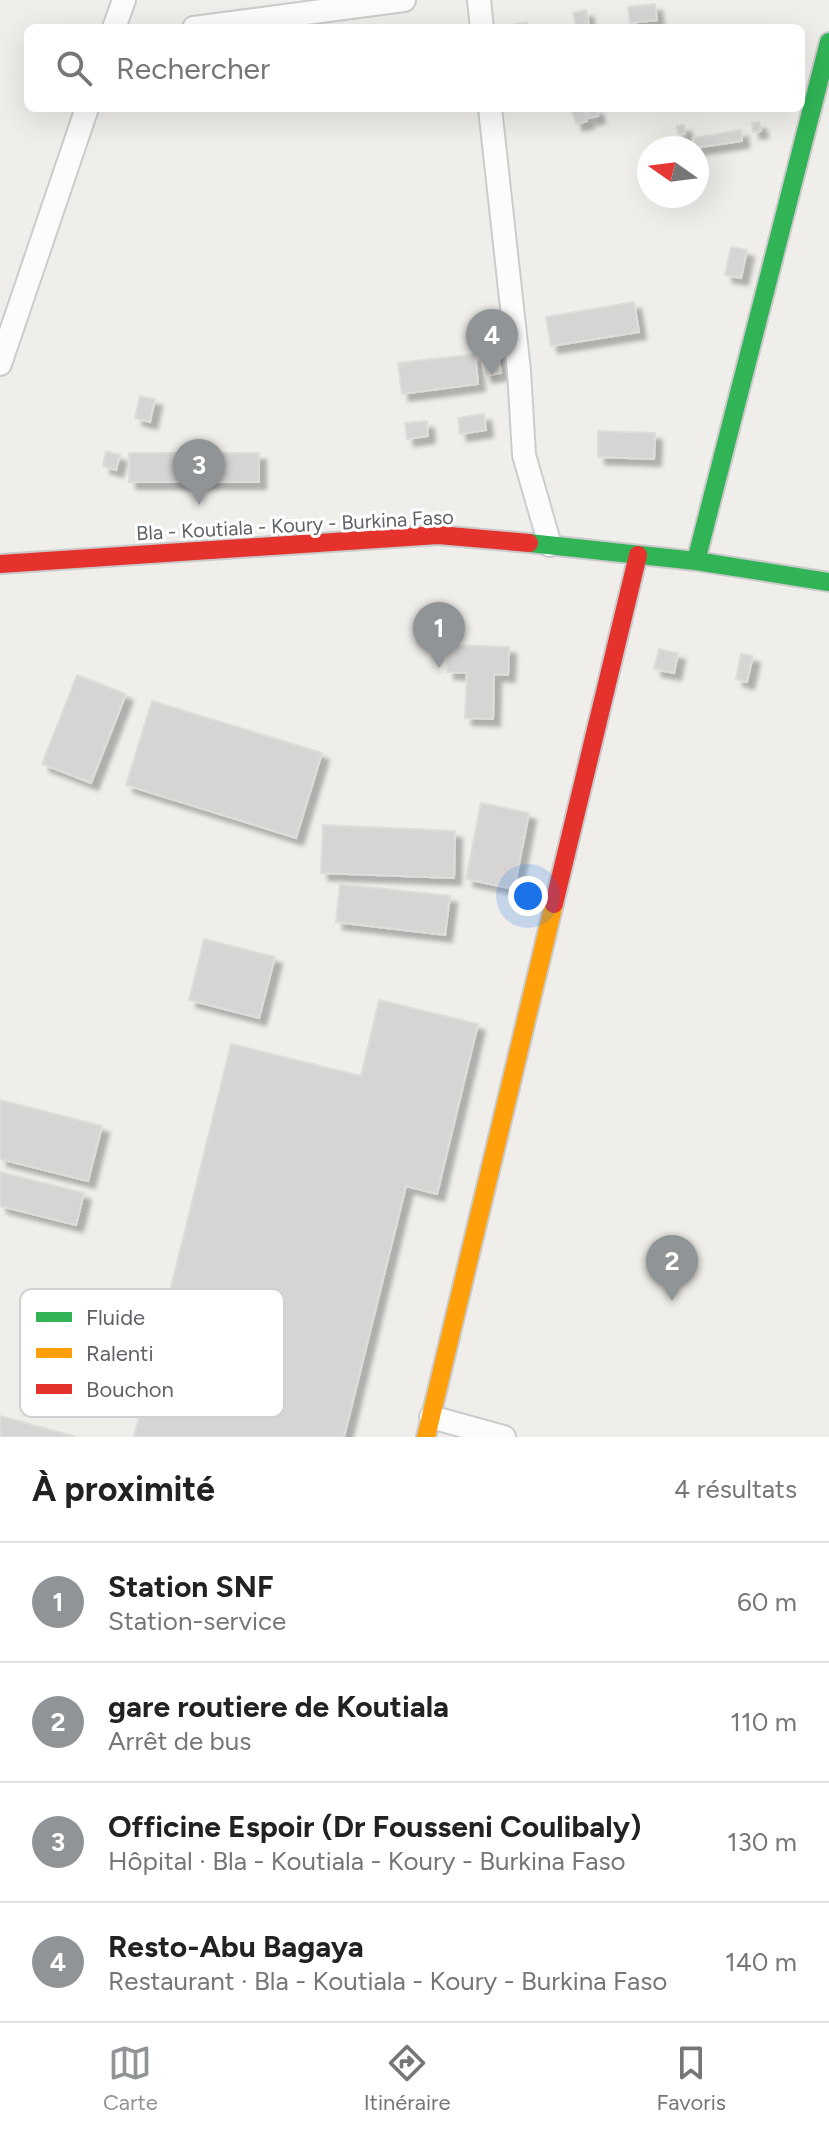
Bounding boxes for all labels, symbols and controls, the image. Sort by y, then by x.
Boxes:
search box [24,24,805,112]
icon: search [52,46,96,90]
text: Rechercher [116,50,270,87]
north arrow [637,136,709,208]
pin: 4 [466,309,518,375]
pin: 3 [173,439,225,505]
street label: Bla - Koutiala - Koury - Burkina Faso [136,505,454,545]
pin: 1 [413,602,465,668]
your location [508,876,548,916]
pin: 2 [646,1235,698,1301]
legend [20,1289,284,1417]
text: Fluide [86,1304,145,1331]
text: Ralenti [86,1340,154,1367]
text: Bouchon [86,1376,174,1403]
text: À proximité [32,1469,215,1510]
text: 4 résultats [674,1473,797,1505]
text: Station SNF [108,1568,274,1605]
text: 1 [53,1586,63,1618]
text: 60 m [737,1586,797,1618]
text: Station-service [108,1605,286,1637]
text: gare routiere de Koutiala [108,1688,449,1725]
text: 2 [50,1706,66,1738]
text: 110 m [730,1706,797,1738]
text: Arrêt de bus [108,1725,251,1757]
text: Officine Espoir (Dr Fousseni Coulibaly) [108,1808,641,1845]
text: 3 [51,1826,65,1858]
text: 130 m [727,1826,797,1858]
text: Hôpital · Bla - Koutiala - Koury - Burkina Faso [108,1845,626,1877]
text: Resto-Abu Bagaya [108,1928,364,1965]
text: 4 [50,1946,66,1978]
text: 140 m [725,1946,797,1978]
text: Restaurant · Bla - Koutiala - Koury - Burkina Faso [108,1965,667,1997]
tab: Carte [103,2041,158,2116]
tab: Itinéraire [364,2041,451,2116]
tab: Favoris [656,2041,726,2116]

